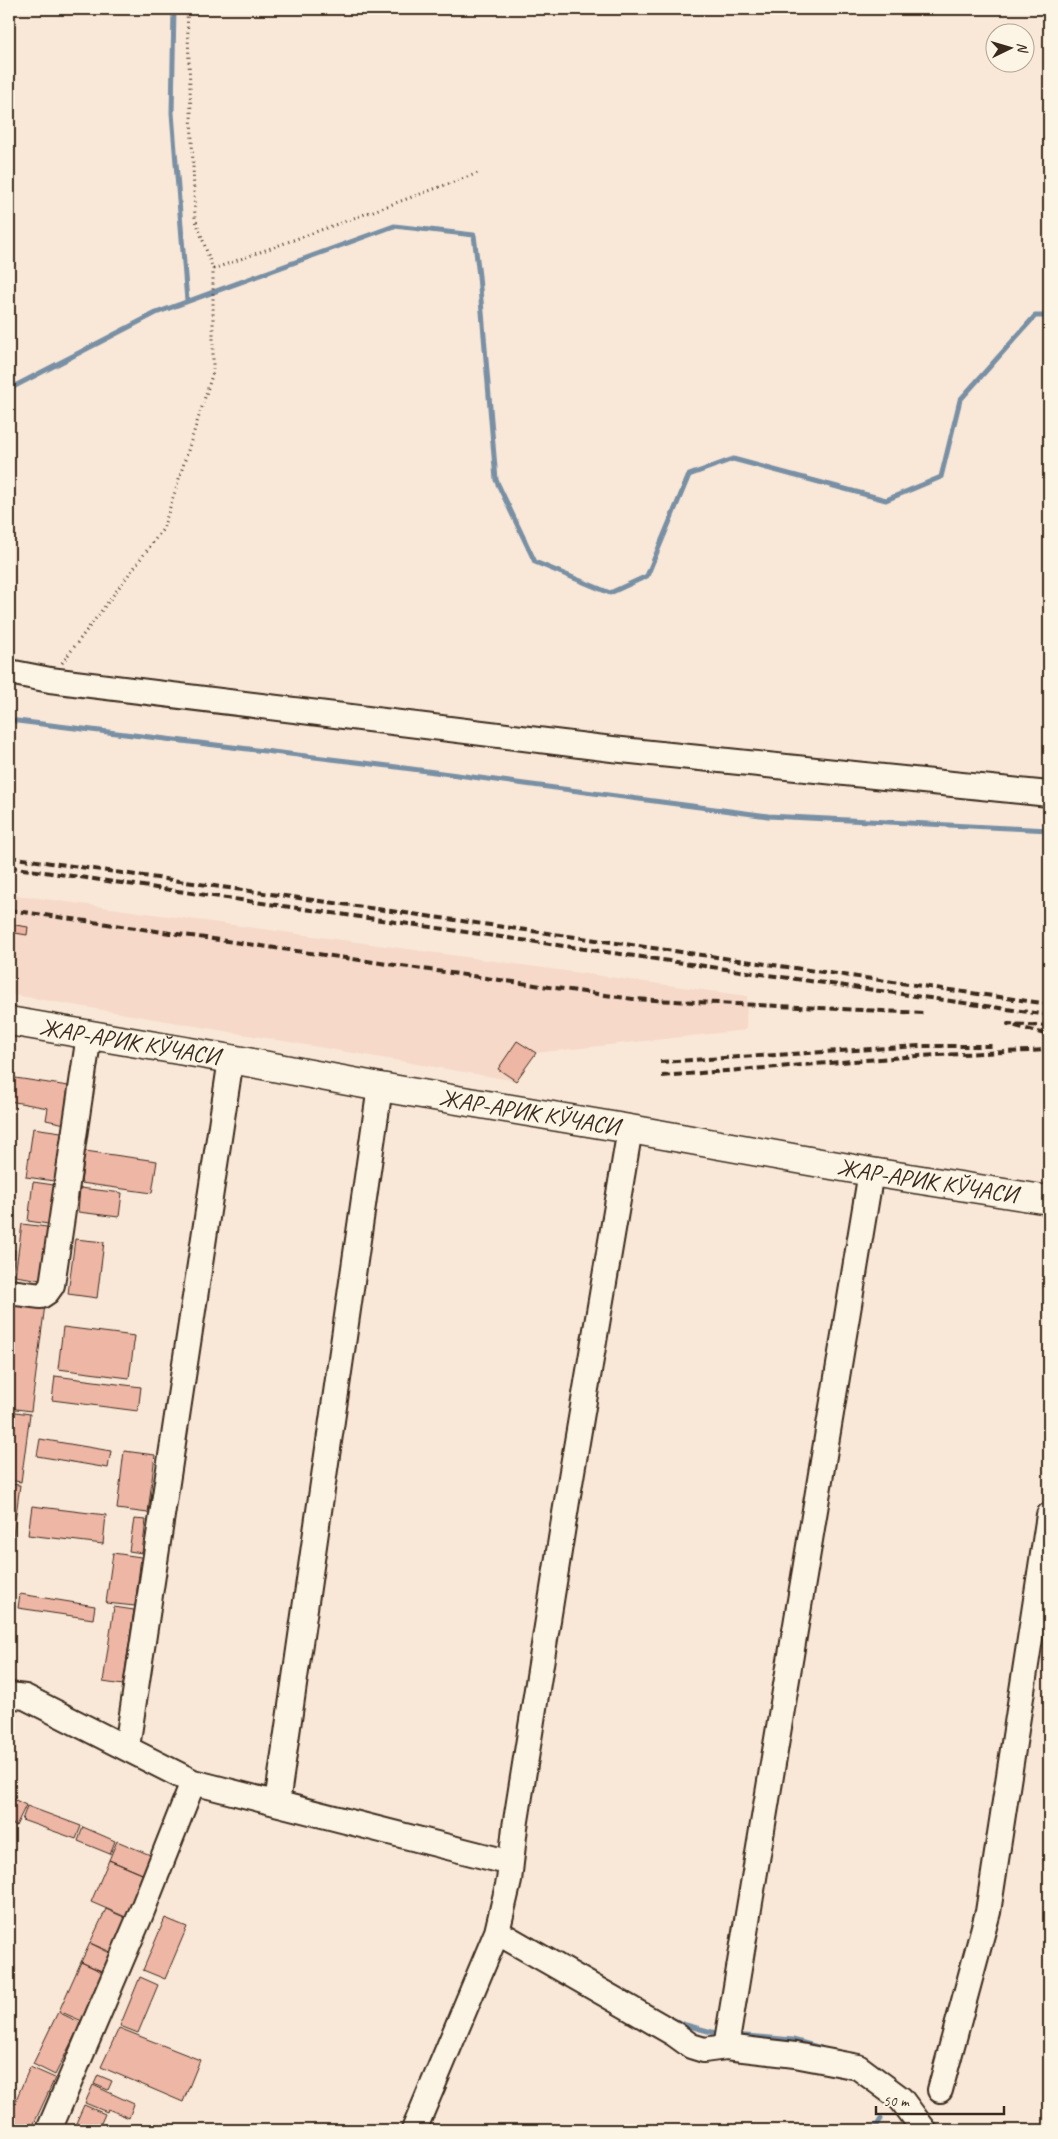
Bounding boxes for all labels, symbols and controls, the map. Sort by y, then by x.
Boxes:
north arrow [986,22,1036,72]
text: N [1014,42,1032,54]
street label: ЖАР-АРИК КЎЧАСИ [37,1011,226,1072]
street label: ЖАР-АРИК КЎЧАСИ [437,1082,625,1143]
street label: ЖАР-АРИК КЎЧАСИ [835,1151,1023,1210]
scale bar [876,2084,1003,2116]
text: 50 m [883,2092,910,2111]

